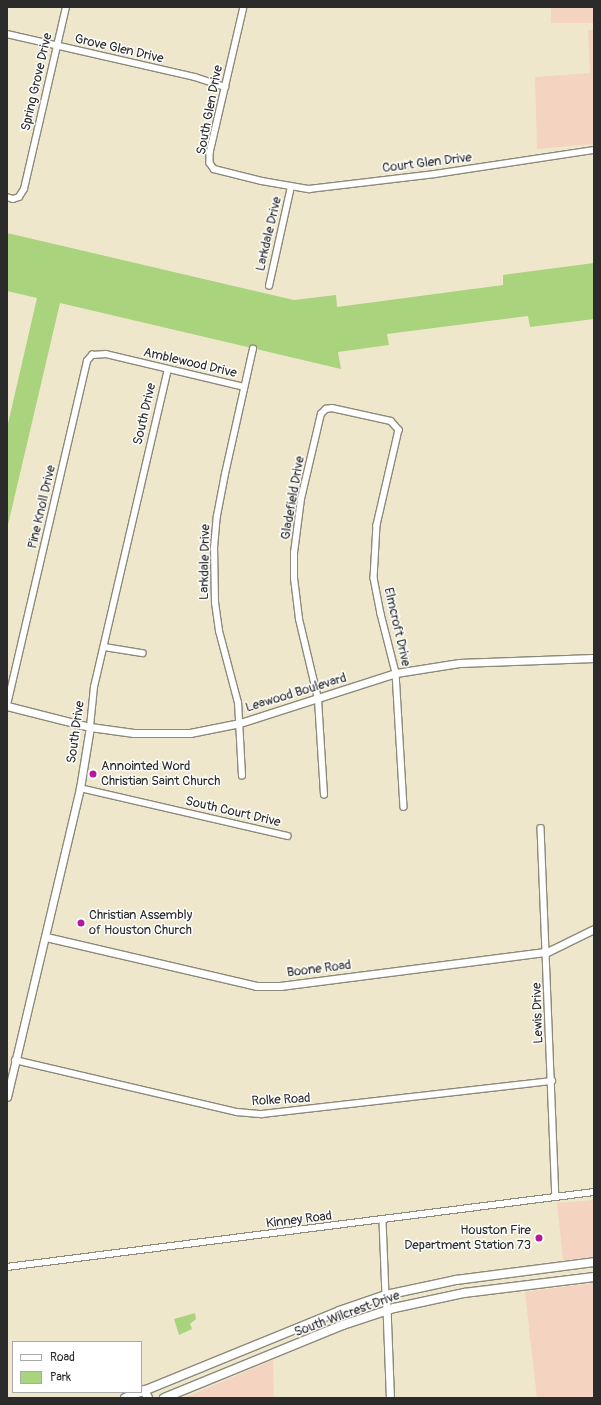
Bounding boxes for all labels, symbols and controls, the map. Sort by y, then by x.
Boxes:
street label: Spring Grove Drive [18,31,56,133]
street label: Grove Glen Drive [73,31,165,67]
street label: South Glen Drive [194,64,226,156]
street label: Court Glen Drive [381,150,473,176]
street label: Larkdale Drive [253,195,285,273]
street label: Amblewood Drive [142,345,238,381]
street label: South Drive [130,382,160,446]
street label: Gladefield Drive [278,455,308,541]
street label: Pine Knoll Drive [25,464,59,550]
street label: Larkdale Drive [197,524,213,600]
street label: Elmcroft Drive [380,586,414,668]
street label: Leawood Boulevard [244,670,348,716]
street label: South Drive [64,700,88,764]
place label: Annointed Word Christian Saint Church [101,759,220,790]
marker: Annointed Word Christian Saint Church [88,769,98,779]
street label: South Court Drive [184,793,282,831]
place label: Christian Assembly of Houston Church [89,908,192,939]
marker: Christian Assembly of Houston Church [76,918,86,928]
street label: Boone Road [286,957,352,981]
street label: Lewis Drive [529,982,547,1044]
street label: Rolke Road [251,1091,311,1109]
street label: Kinney Road [265,1208,333,1232]
place label: Houston Fire Department Station 73 [404,1223,531,1254]
marker: Houston Fire Department Station 73 [534,1233,544,1243]
street label: South Wilcrest Drive [292,1288,402,1340]
legend [12,1341,142,1393]
text: Road [50,1350,75,1365]
text: Park [50,1370,71,1385]

